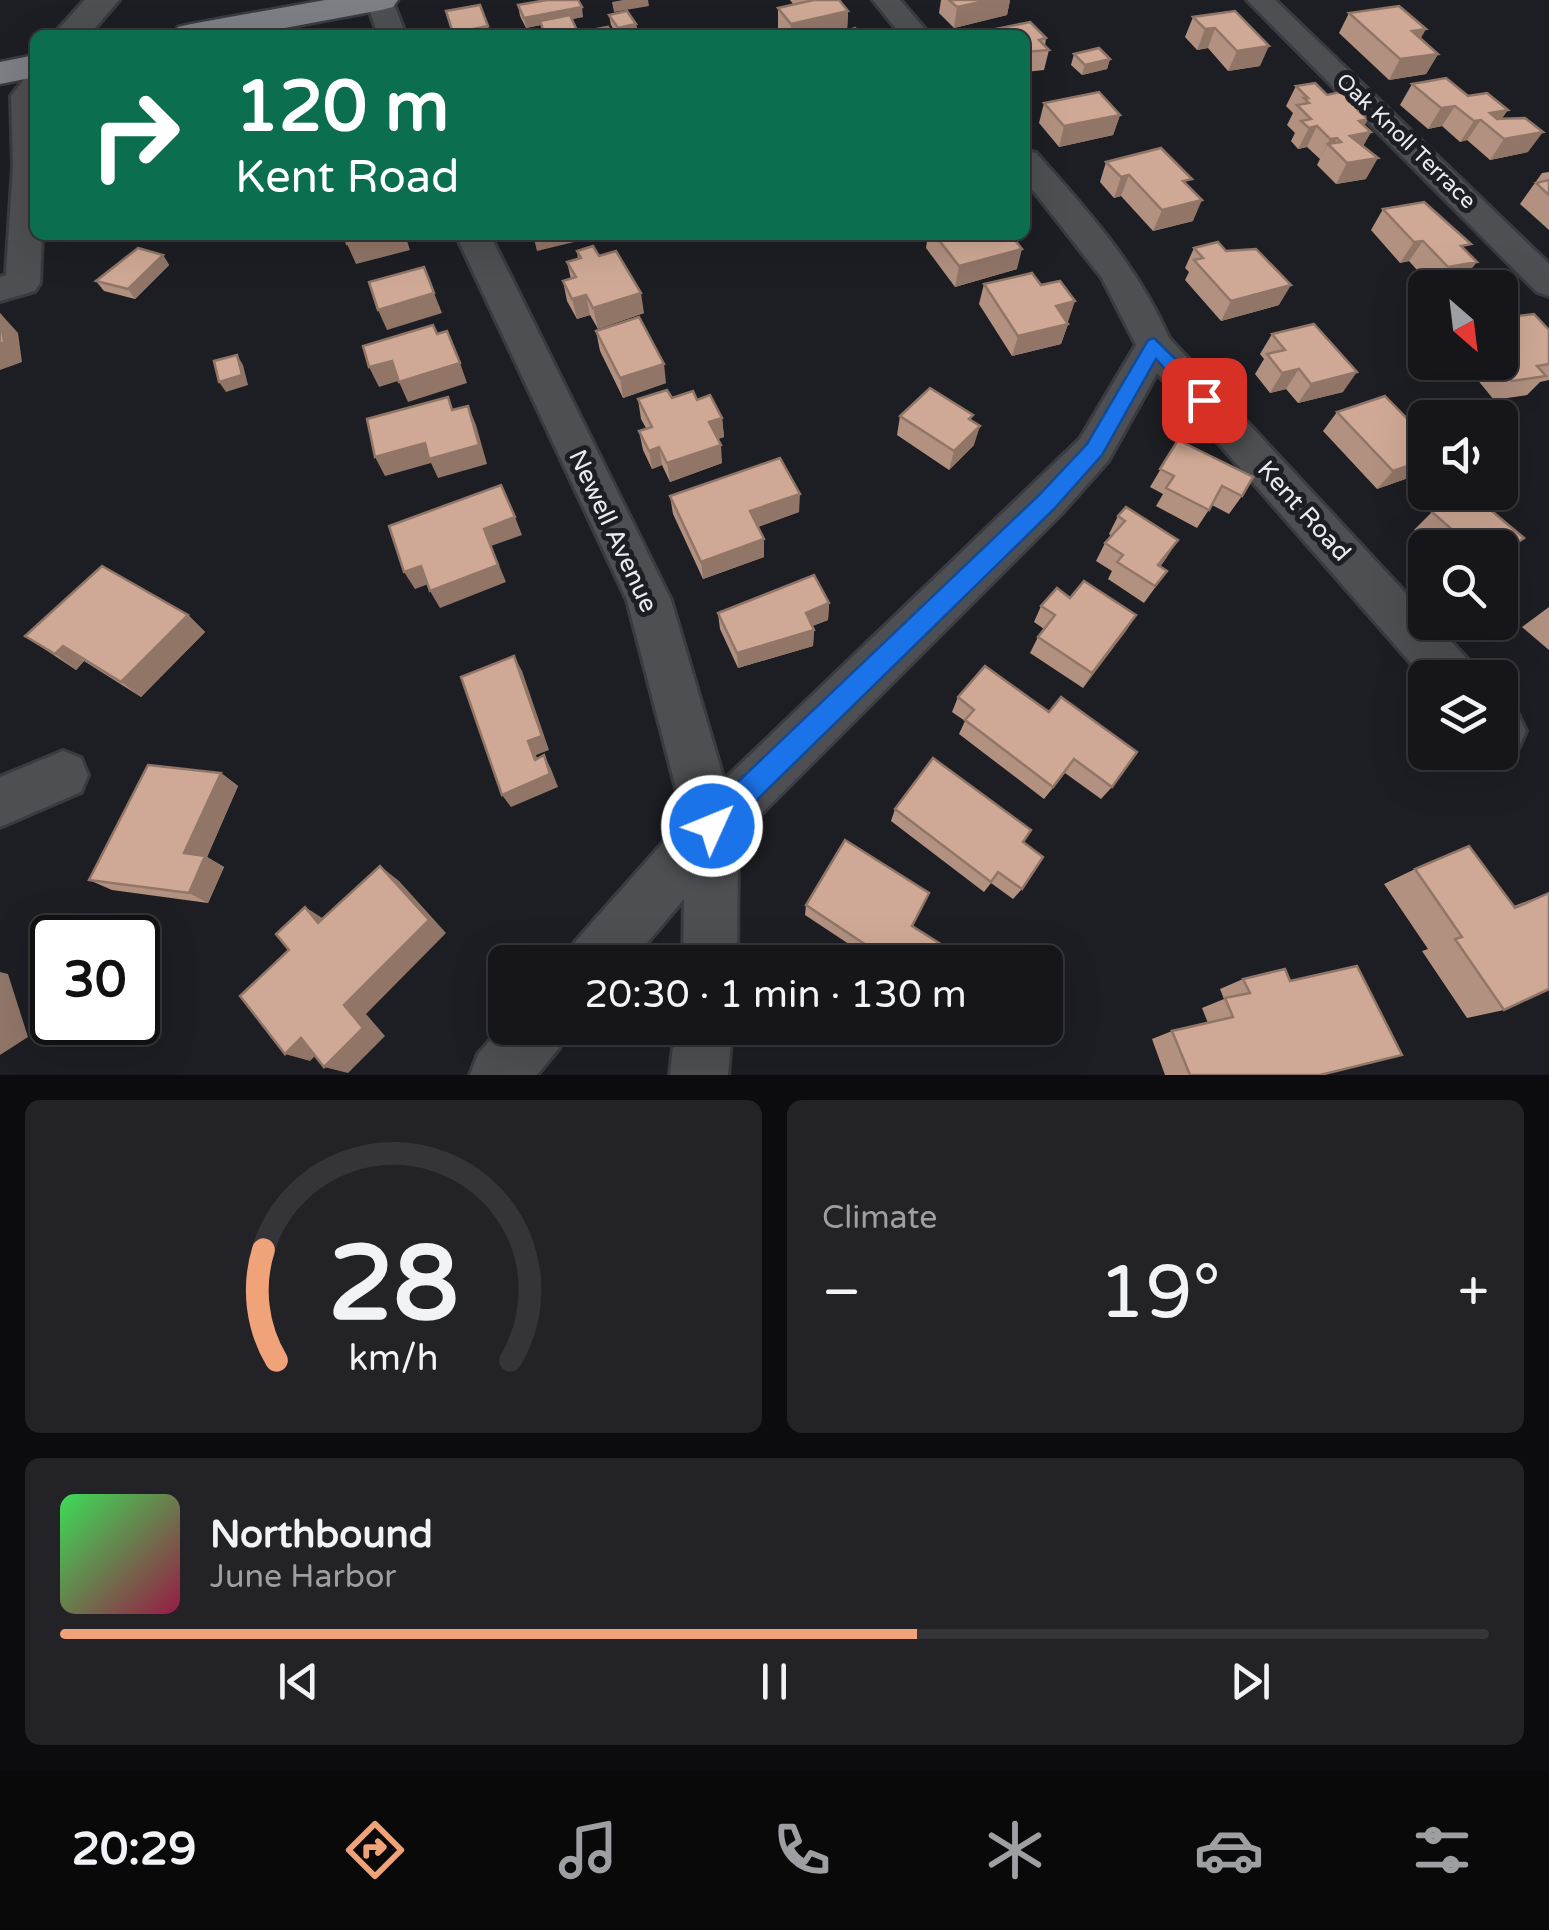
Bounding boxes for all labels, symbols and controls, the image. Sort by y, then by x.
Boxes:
text: 120 m [235,66,449,150]
street label: Oak Knoll Terrace [1331,68,1481,214]
icon: right [70,70,200,200]
text: Kent Road [235,151,459,205]
north arrow [1408,270,1518,380]
map controls [1408,270,1518,770]
pin [1162,358,1247,443]
icon: arrive [1177,373,1232,428]
button: sound [1408,400,1518,510]
street label: Newell Avenue [562,445,664,617]
street label: Kent Road [1251,455,1357,567]
button: search [1408,530,1518,640]
button: layers [1408,660,1518,770]
position arrow [660,774,764,878]
speed limit sign: 30 [30,915,160,1045]
text: 20:30 · 1 min · 130 m [584,972,967,1018]
text: Climate [822,1199,937,1237]
text: 28 [328,1223,459,1348]
text: 19° [1098,1248,1221,1338]
text: − [822,1260,861,1326]
text: + [1458,1260,1489,1326]
text: km/h [349,1337,438,1380]
text: Northbound [210,1512,433,1558]
text: June Harbor [210,1558,397,1596]
icon: previous [271,1654,326,1709]
icon: pause [747,1654,802,1709]
icon: next [1223,1654,1278,1709]
icon: directions [340,1815,410,1885]
icon: music [553,1815,623,1885]
icon: phone [767,1815,837,1885]
icon: climate [980,1815,1050,1885]
icon: car [1194,1815,1264,1885]
icon: filters [1407,1815,1477,1885]
text: 20:29 [72,1823,196,1877]

